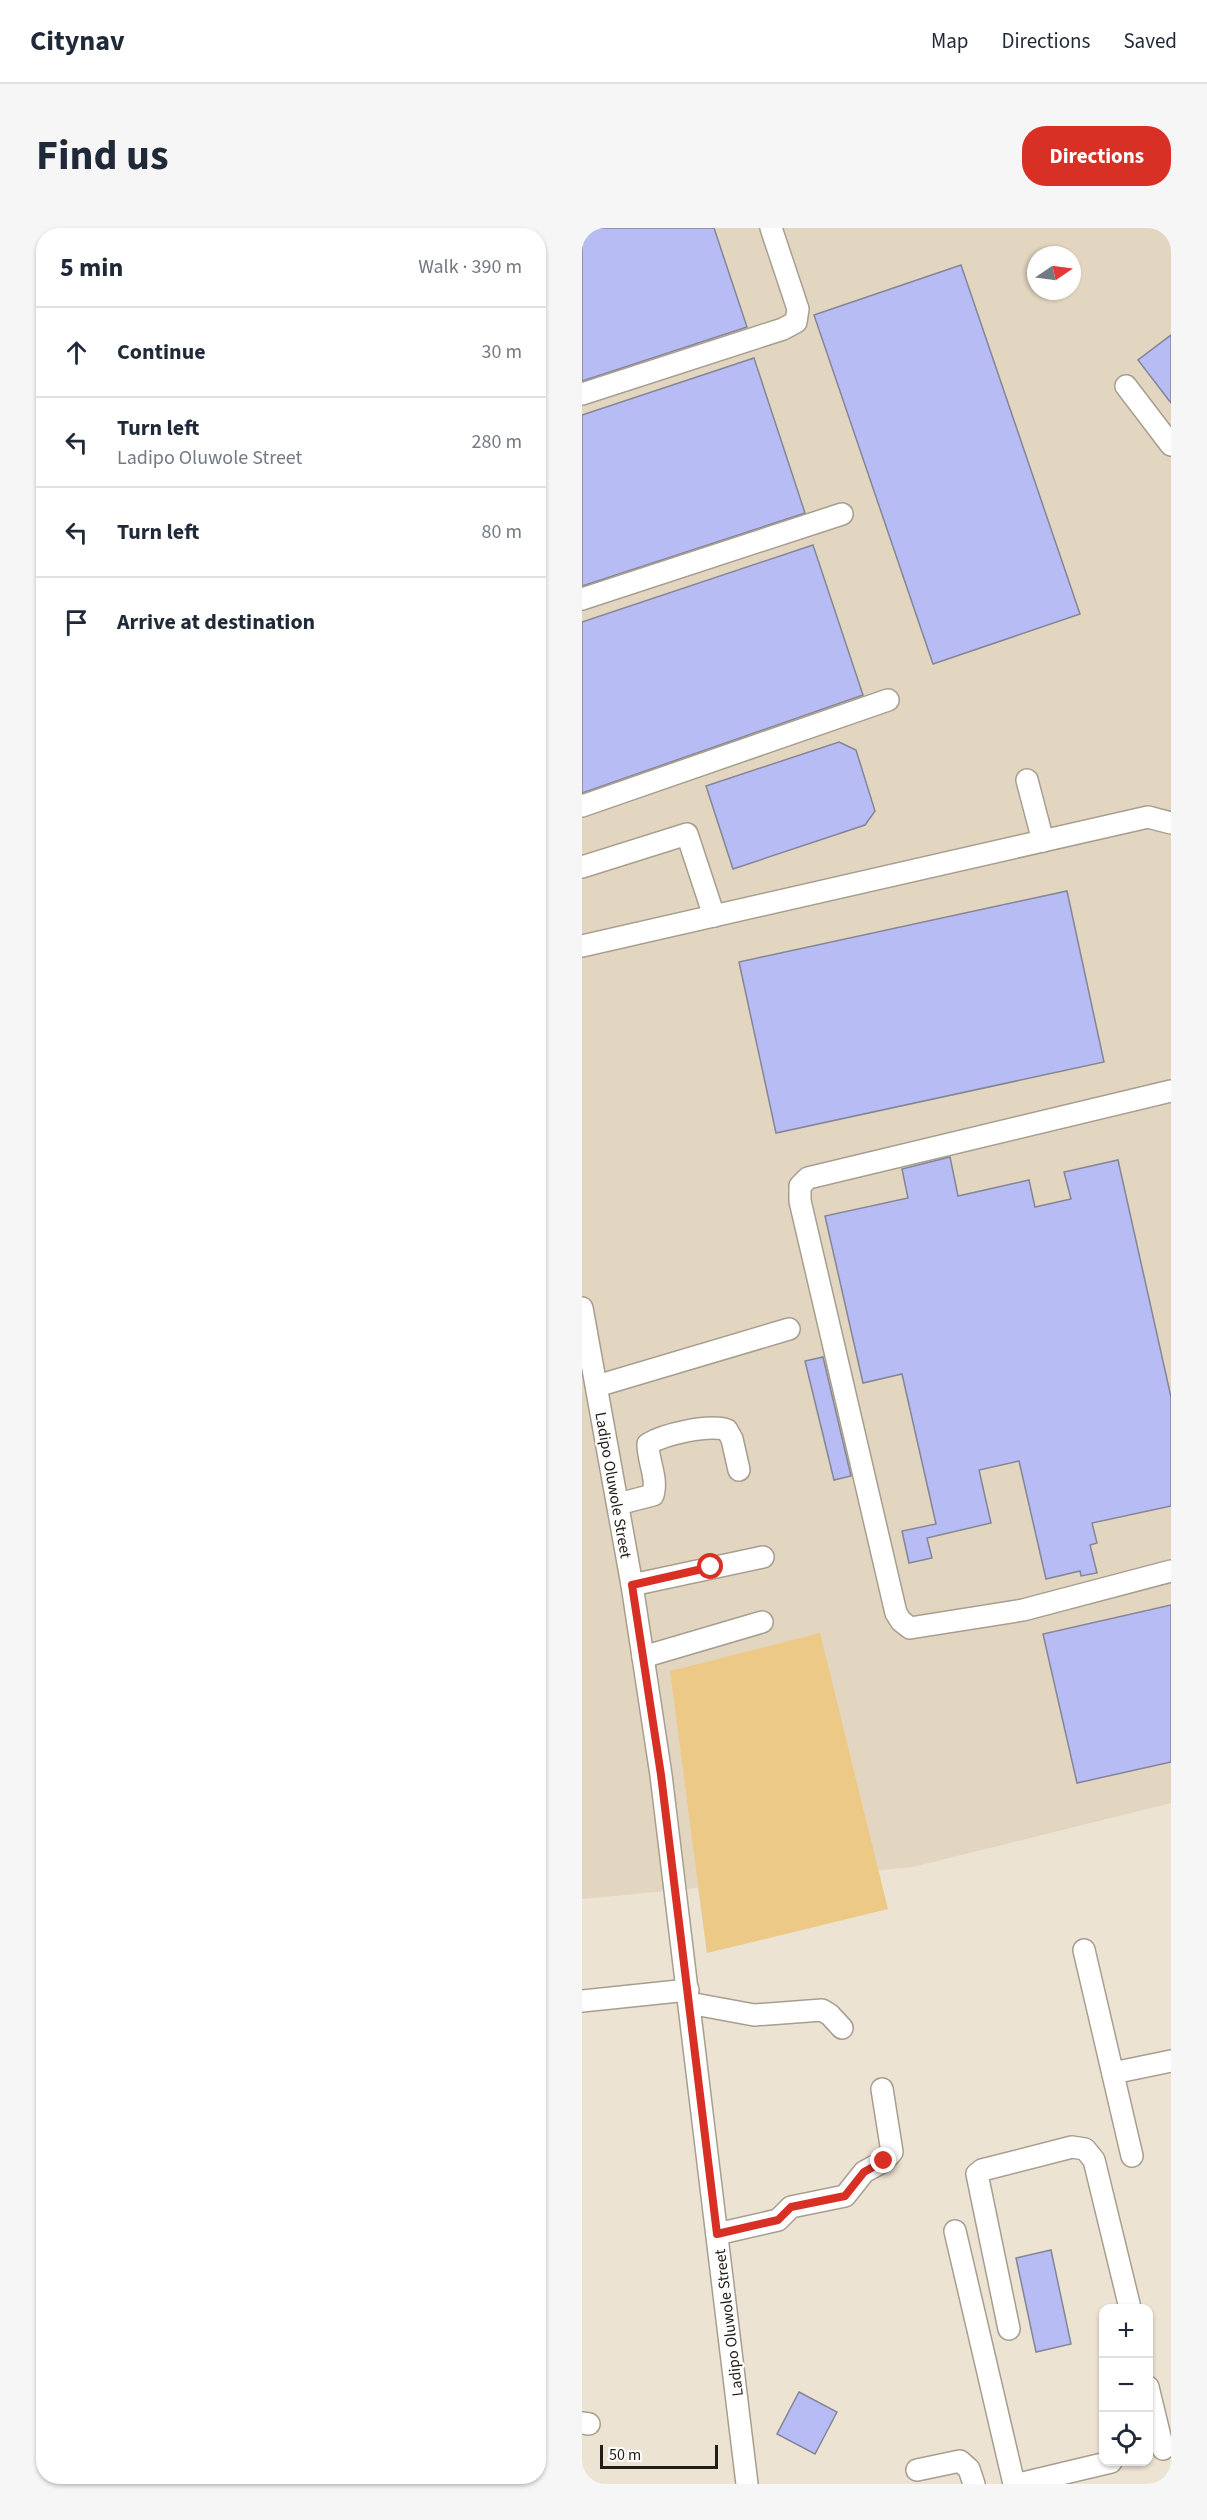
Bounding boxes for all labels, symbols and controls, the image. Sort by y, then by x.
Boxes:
text: Citynav [30,21,125,61]
text: Map [931,26,969,56]
text: Directions [1002,26,1090,56]
text: Saved [1123,26,1177,56]
text: Find us [36,126,169,186]
button: Directions [1022,126,1171,186]
north arrow [1027,246,1081,300]
text: 5 min [60,249,123,286]
text: Walk · 390 m [418,253,522,281]
icon: ahead [60,336,93,369]
text: Continue [117,336,206,368]
text: 30 m [482,338,522,366]
text: Turn left [117,412,199,444]
icon: left [60,426,93,459]
text: 280 m [472,428,522,456]
text: Ladipo Oluwole Street [117,444,302,472]
icon: left [60,516,93,549]
text: Turn left [117,516,199,548]
text: 80 m [482,518,522,546]
icon: arrive [60,606,93,639]
text: Arrive at destination [117,606,315,638]
street label: Ladipo Oluwole Street [589,1410,637,1561]
route start [697,1553,723,1579]
route end [870,2147,896,2173]
street label: Ladipo Oluwole Street [709,2247,749,2398]
map controls [1099,2304,1153,2466]
button: + [1099,2304,1153,2358]
button: − [1099,2358,1153,2412]
button: locate [1099,2412,1153,2466]
scale bar [600,2442,718,2470]
text: 50 m [609,2444,641,2466]

